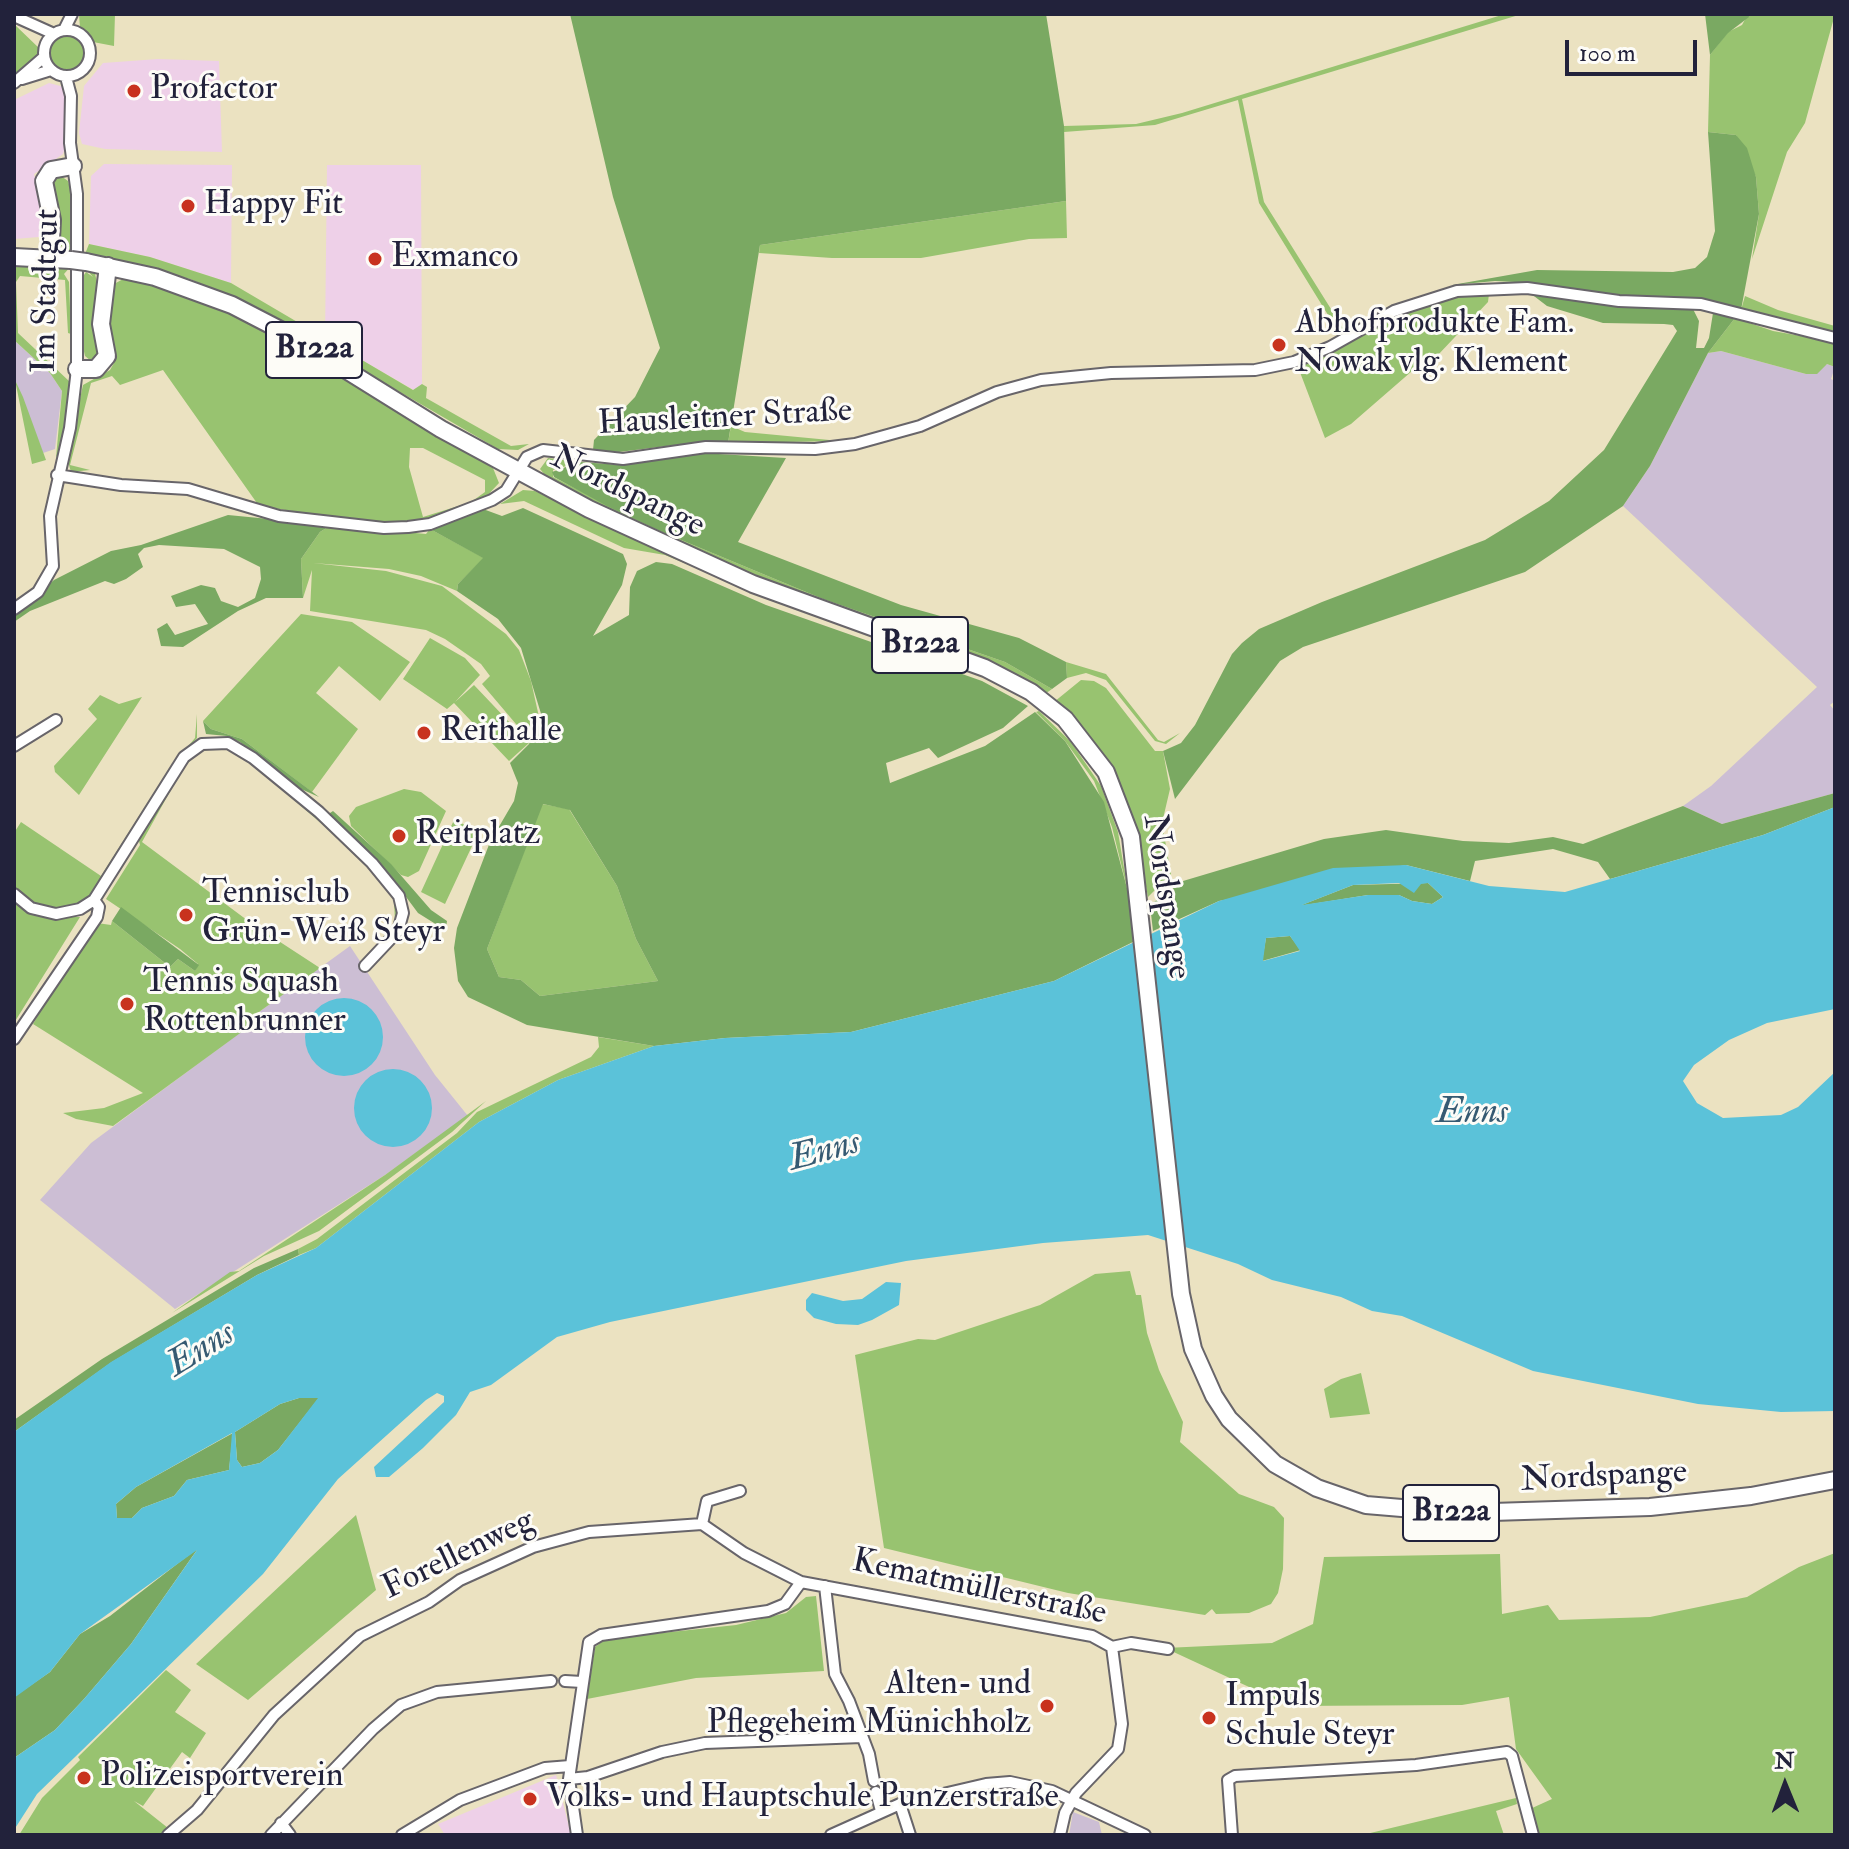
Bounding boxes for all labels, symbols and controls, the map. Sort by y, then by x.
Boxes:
scale bar [1569,24,1701,74]
text: 100 m [1579,38,1636,69]
place label: Profactor [150,71,277,111]
marker: Profactor [125,82,143,100]
place label: Happy Fit [204,186,343,226]
marker: Happy Fit [179,197,197,215]
street label: Im Stadtgut [26,208,70,374]
place label: Exmanco [391,239,518,279]
marker: Exmanco [366,250,384,268]
place label: Abhofprodukte Fam. Nowak vlg. Klement [1295,305,1574,384]
road number: B122a [266,322,362,378]
marker: Abhofprodukte Fam. Nowak vlg. Klement [1270,336,1288,354]
street label: Hausleitner Straße [597,392,853,446]
street label: Nordspange [543,438,711,548]
road number: B122a [872,617,968,673]
place label: Reithalle [440,713,561,753]
marker: Reithalle [415,724,433,742]
street label: Nordspange [1132,812,1198,982]
place label: Reitplatz [415,816,540,856]
marker: Reitplatz [390,827,408,845]
place label: Tennisclub Grün-Weiß Steyr [202,875,445,954]
marker: Tennisclub Grün-Weiß Steyr [177,906,195,924]
place label: Tennis Squash Rottenbrunner [143,964,346,1044]
marker: Tennis Squash Rottenbrunner [118,995,136,1013]
water label: Enns [1436,1092,1508,1136]
water label: Enns [785,1123,865,1183]
water label: Enns [160,1314,244,1388]
street label: Nordspange [1520,1453,1688,1503]
road number: B122a [1403,1485,1499,1541]
street label: Forellenweg [376,1502,542,1610]
street label: Kematmüllerstraße [848,1542,1110,1636]
place label: Alten- und Pflegeheim Münichholz [707,1666,1031,1746]
place label: Impuls Schule Steyr [1225,1678,1395,1758]
marker: Alten- und Pflegeheim Münichholz [1038,1697,1056,1715]
marker: Impuls Schule Steyr [1200,1709,1218,1727]
north arrow [1745,1745,1825,1825]
text: N [1774,1747,1795,1775]
place label: Polizeisportverein [100,1758,343,1798]
marker: Polizeisportverein [75,1769,93,1787]
place label: Volks- und Hauptschule Punzerstraße [546,1779,1059,1819]
marker: Volks- und Hauptschule Punzerstraße [521,1790,539,1808]

